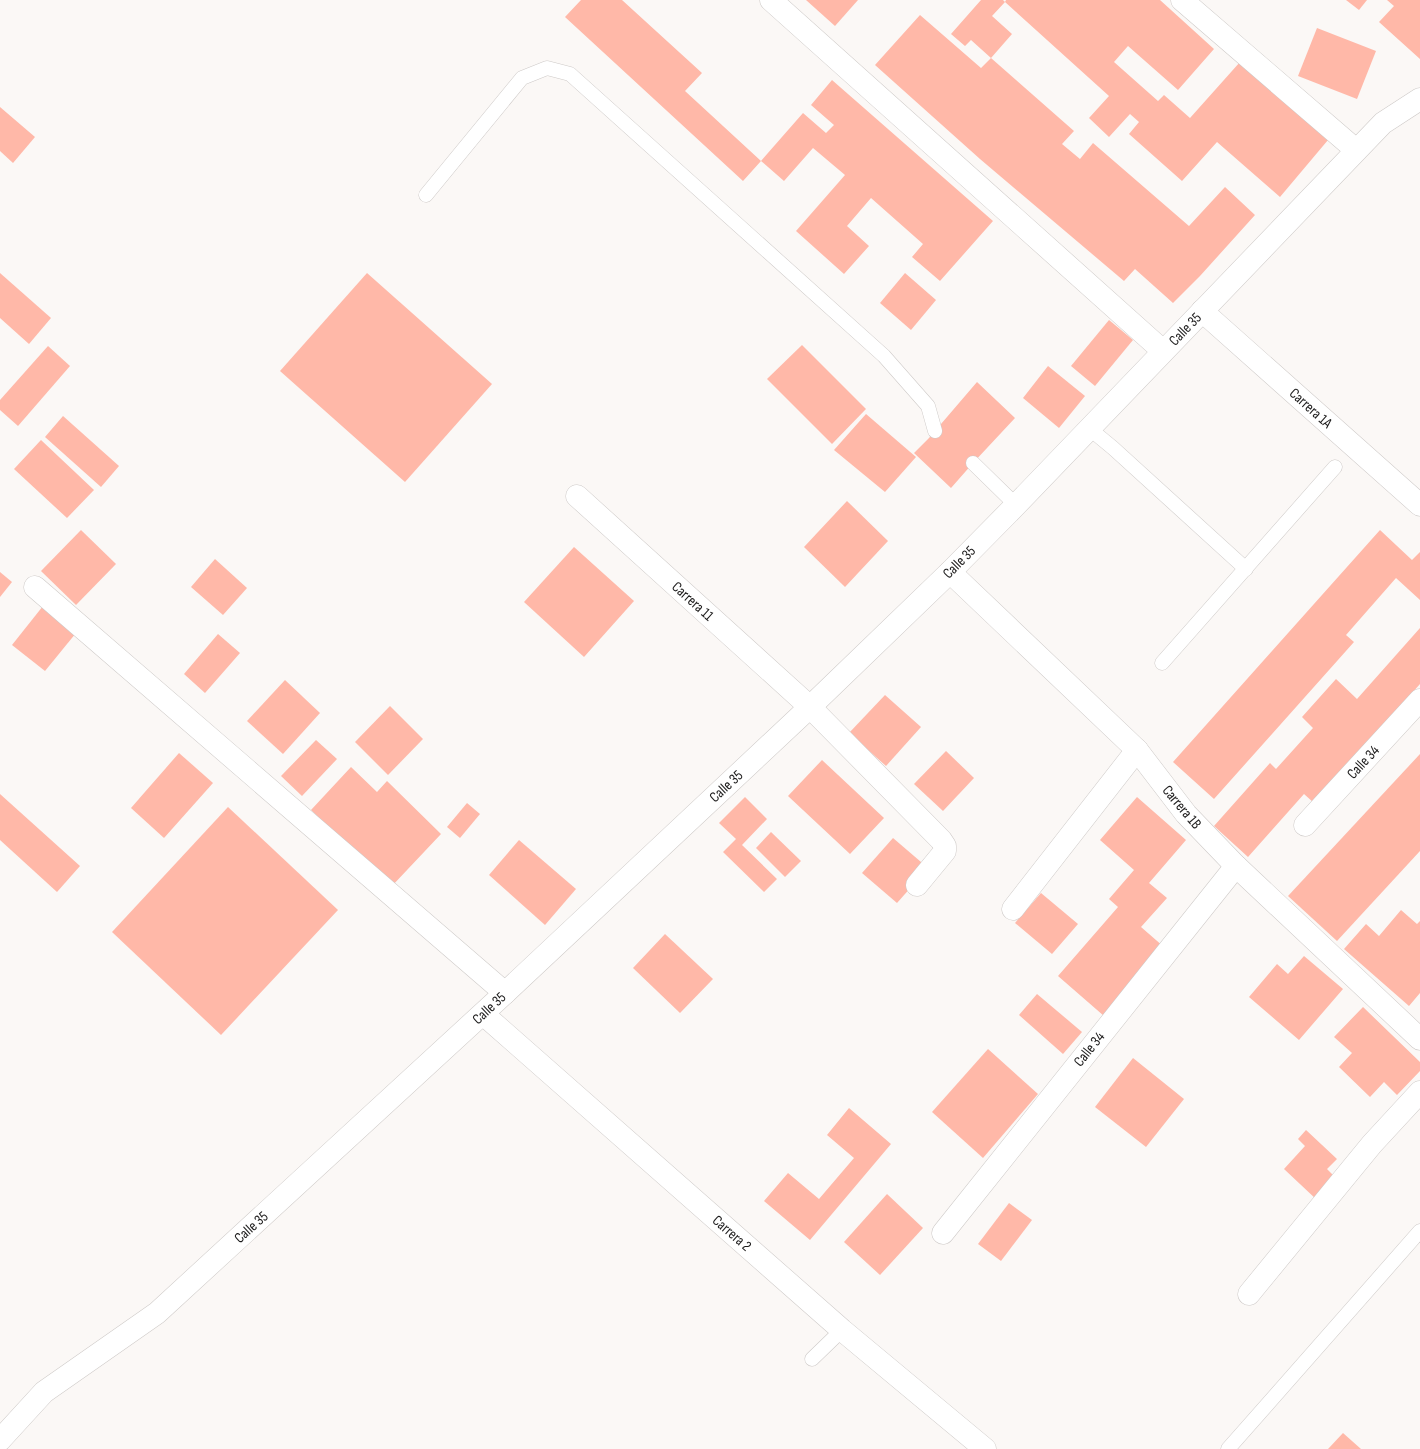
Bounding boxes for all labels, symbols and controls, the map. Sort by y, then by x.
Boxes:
street label: Calle 35 [1165,309,1206,350]
street label: Carrera 1A [1285,384,1337,433]
street label: Calle 35 [939,542,980,583]
street label: Carrera 11 [668,578,718,626]
street label: Calle 34 [1343,741,1384,783]
street label: Calle 35 [706,766,747,807]
street label: Carrera 1B [1158,782,1206,833]
street label: Calle 35 [469,988,510,1029]
street label: Calle 34 [1070,1028,1109,1071]
street label: Calle 35 [230,1207,272,1248]
street label: Carrera 2 [708,1211,755,1256]

